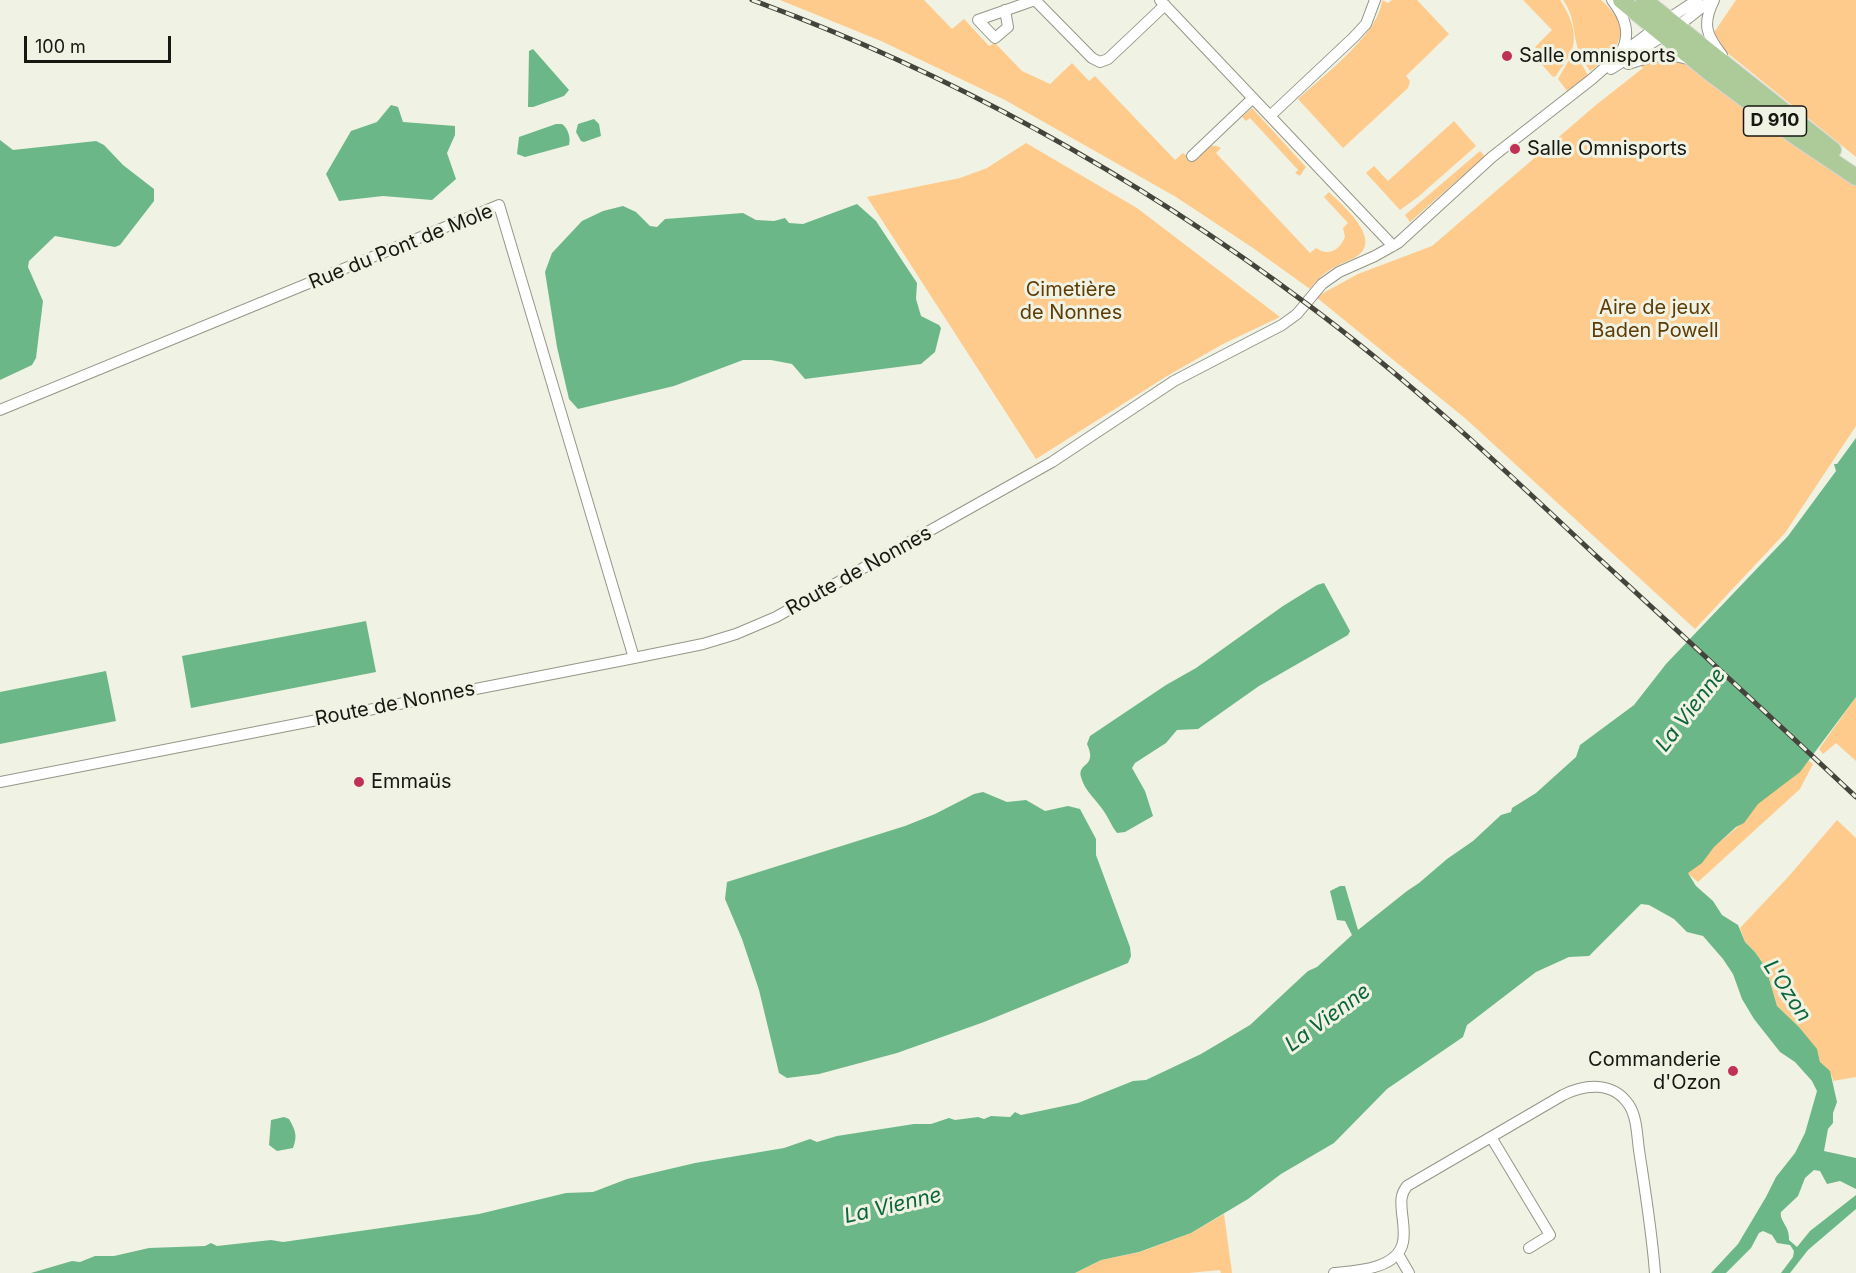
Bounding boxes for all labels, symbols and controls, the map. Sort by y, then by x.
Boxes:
scale bar [27,24,174,62]
text: 100 m [35,36,86,57]
place label: Salle omnisports [1519,44,1676,68]
marker: Salle omnisports [1500,49,1514,63]
road number: D 910 [1744,106,1806,136]
place label: Salle Omnisports [1527,137,1687,161]
marker: Salle Omnisports [1508,142,1522,156]
street label: Rue du Pont de Mole [305,199,497,295]
park label: Cimetière de Nonnes [1020,278,1122,325]
park label: Aire de jeux Baden Powell [1591,296,1719,343]
street label: Route de Nonnes [782,521,936,621]
water label: La Vienne [1651,663,1731,757]
street label: Route de Nonnes [313,677,477,731]
place label: Emmaüs [371,770,452,794]
marker: Emmaüs [352,775,366,789]
water label: L'Ozon [1758,955,1816,1027]
water label: La Vienne [1280,979,1376,1057]
place label: Commanderie d'Ozon [1588,1048,1721,1095]
marker: Commanderie d'Ozon [1726,1064,1740,1078]
water label: La Vienne [842,1183,944,1229]

